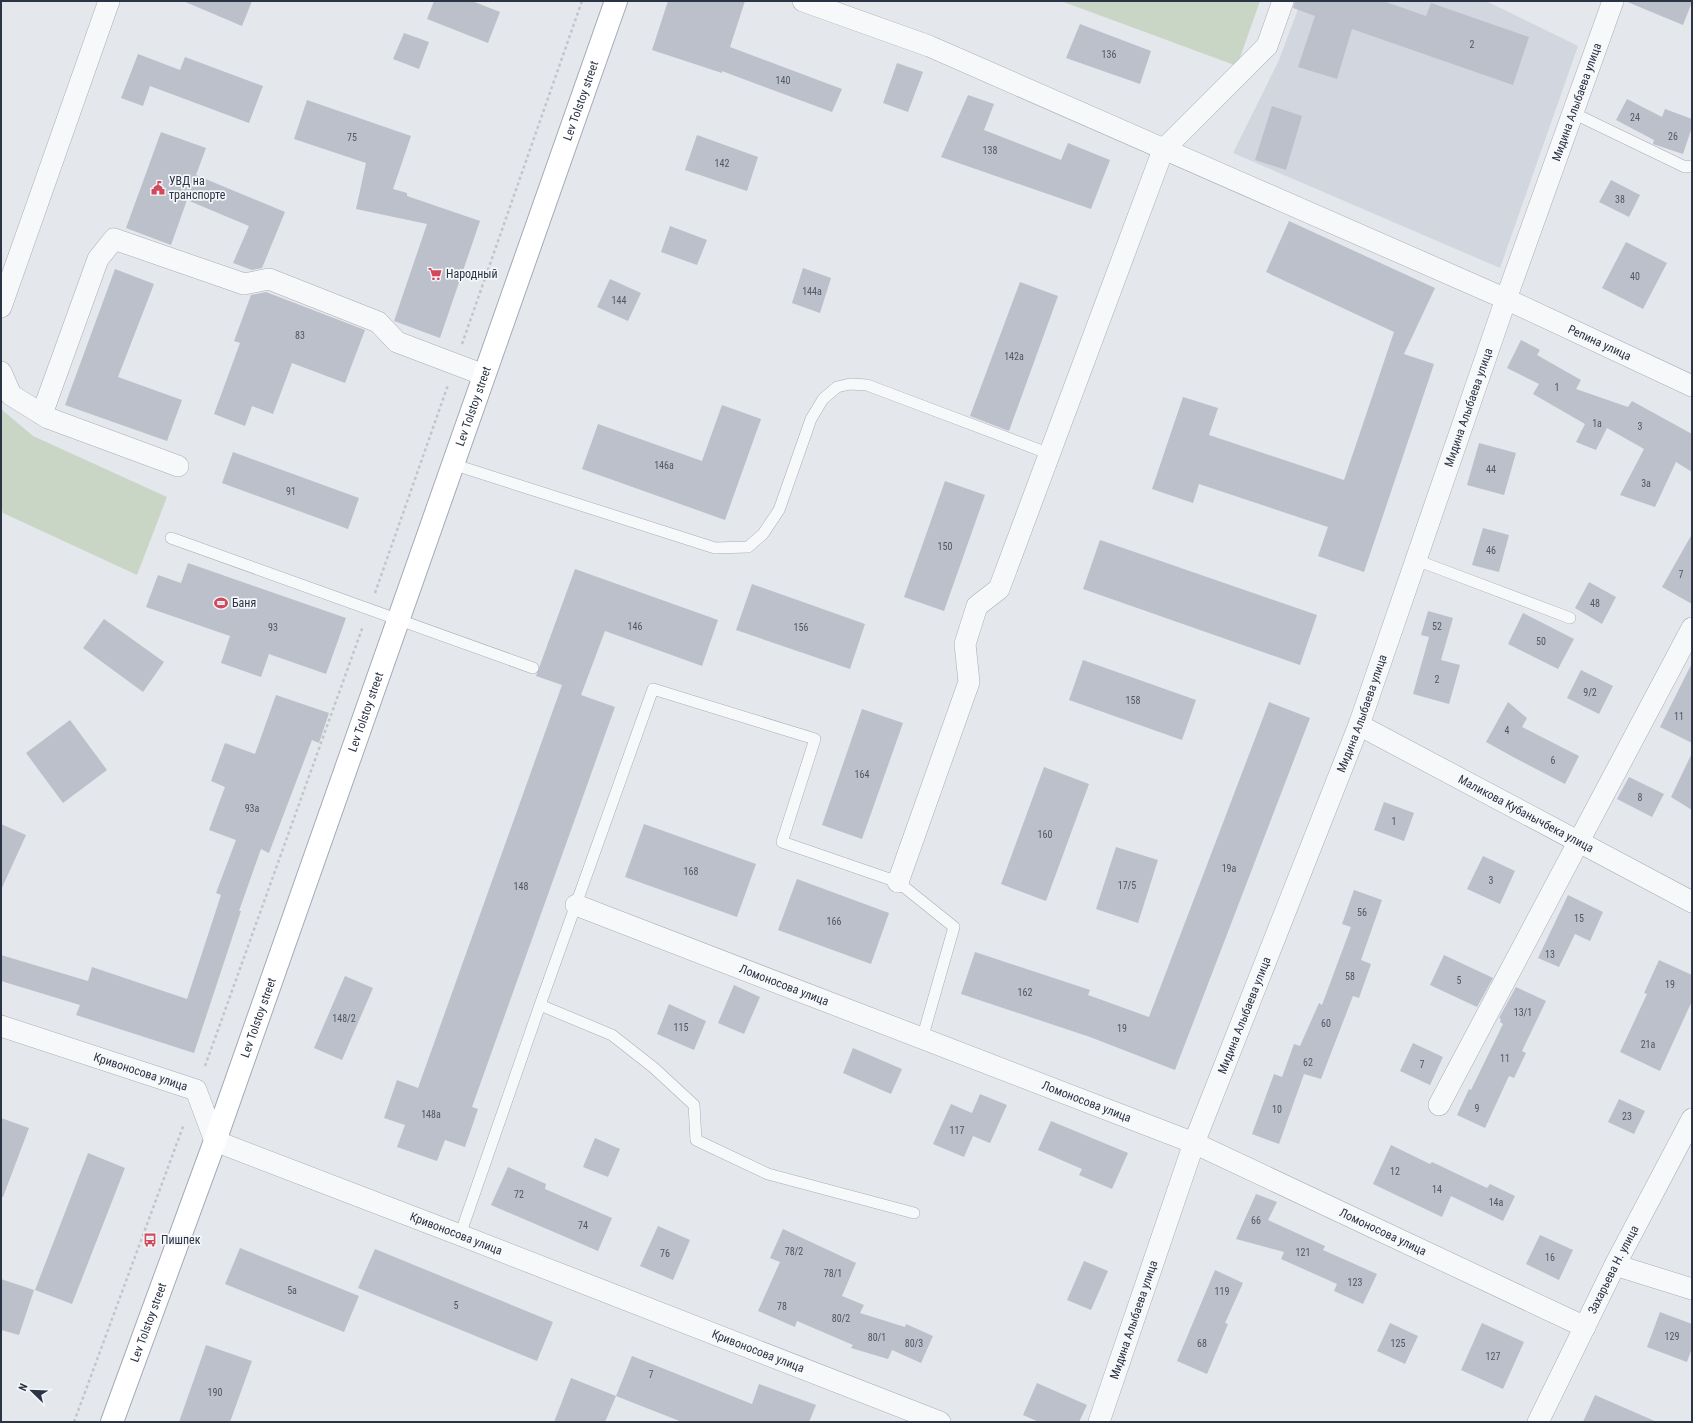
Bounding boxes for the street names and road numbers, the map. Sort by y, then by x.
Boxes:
street label: Мидина Алыбаева улица [1549,41,1604,163]
street label: Lev Tolstoy street [560,59,602,142]
street label: Репина улица [1566,322,1634,364]
street label: Мидина Алыбаева улица [1442,346,1496,469]
street label: Lev Tolstoy street [453,364,494,448]
street label: Мидина Алыбаева улица [1334,652,1390,774]
street label: Lev Tolstoy street [345,670,386,754]
street label: Маликова Кубанычбека улица [1456,772,1596,855]
street label: Мидина Алыбаева улица [1215,955,1274,1076]
street label: Ломоносова улица [737,962,831,1009]
street label: Lev Tolstoy street [238,976,279,1059]
street label: Кривоносова улица [92,1050,190,1094]
street label: Ломоносова улица [1040,1078,1133,1125]
street label: Ломоносова улица [1337,1205,1429,1258]
street label: Кривоносова улица [408,1209,505,1258]
street label: Захарьева Н. улица [1585,1223,1642,1316]
street label: Мидина Алыбаева улица [1107,1258,1161,1381]
street label: Lev Tolstoy street [128,1280,170,1364]
street label: Кривоносова улица [710,1327,807,1376]

